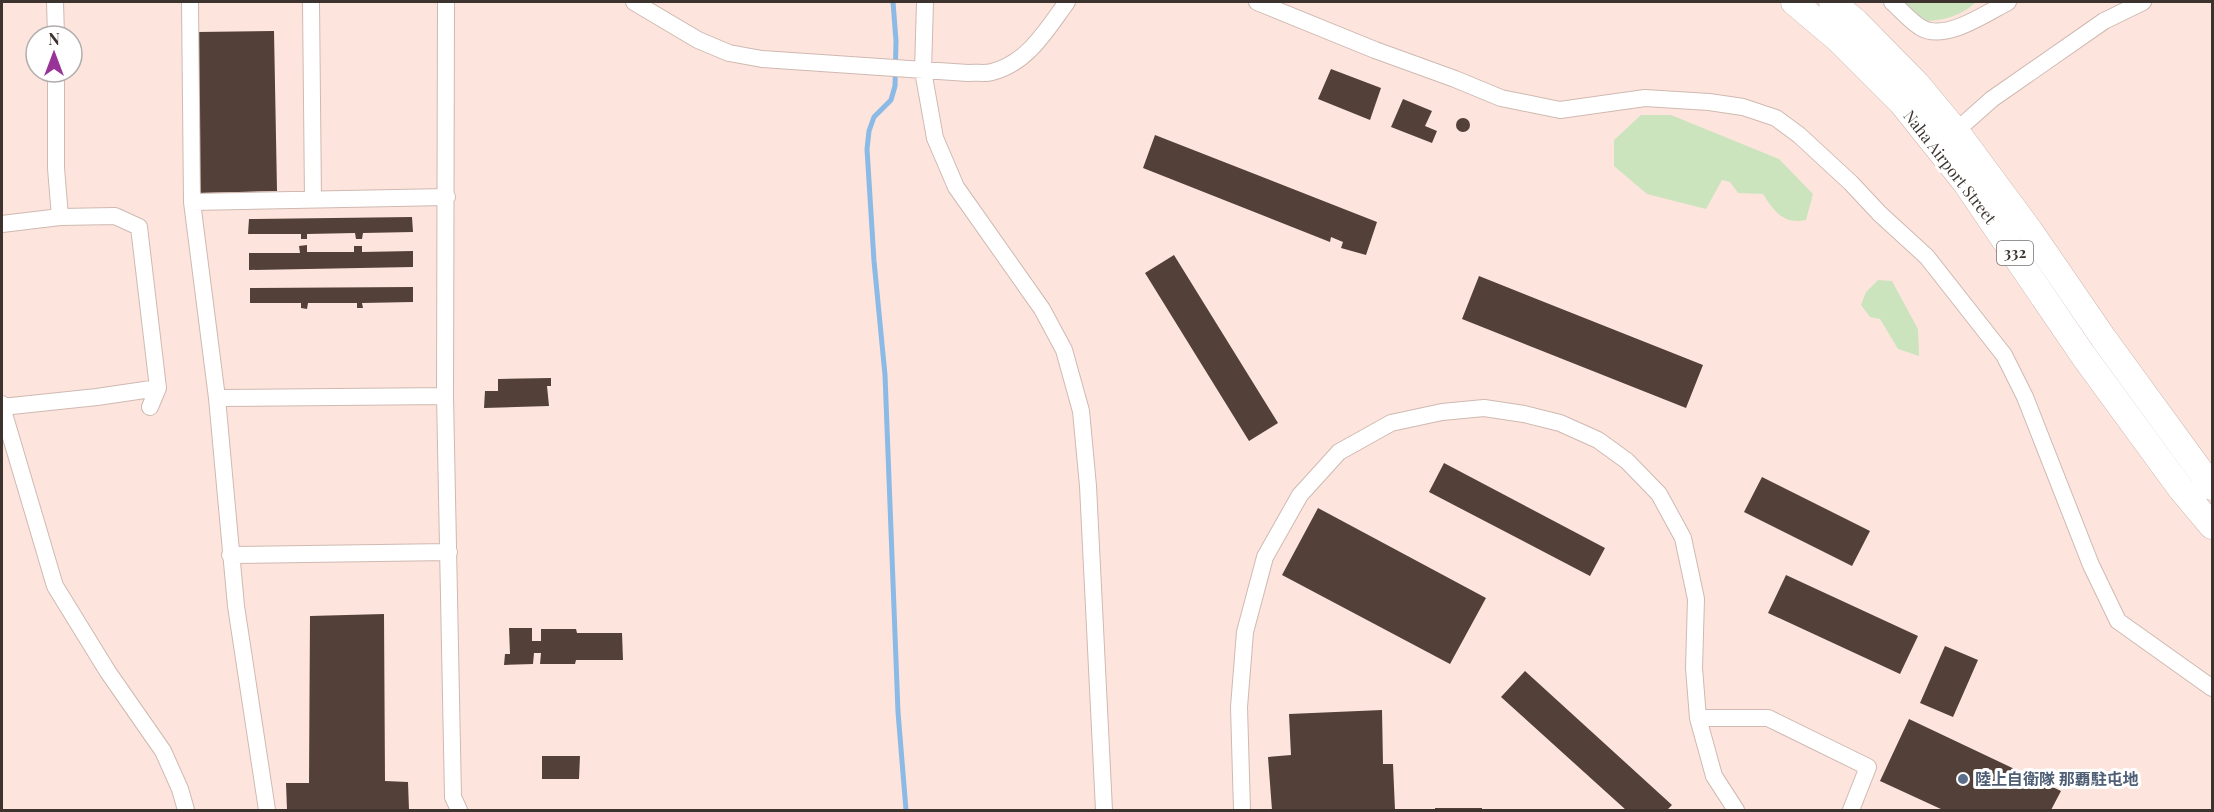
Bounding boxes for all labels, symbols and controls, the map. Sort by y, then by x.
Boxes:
north arrow [24,24,84,84]
text: N [48,28,60,49]
street label: Naha Airport Street [1899,105,2002,228]
road number: 332 [1997,241,2033,265]
place label: 陸上自衛隊 那覇駐屯地 [1975,768,2139,789]
marker: 陸上自衛隊 那覇駐屯地 [1956,772,1970,786]

